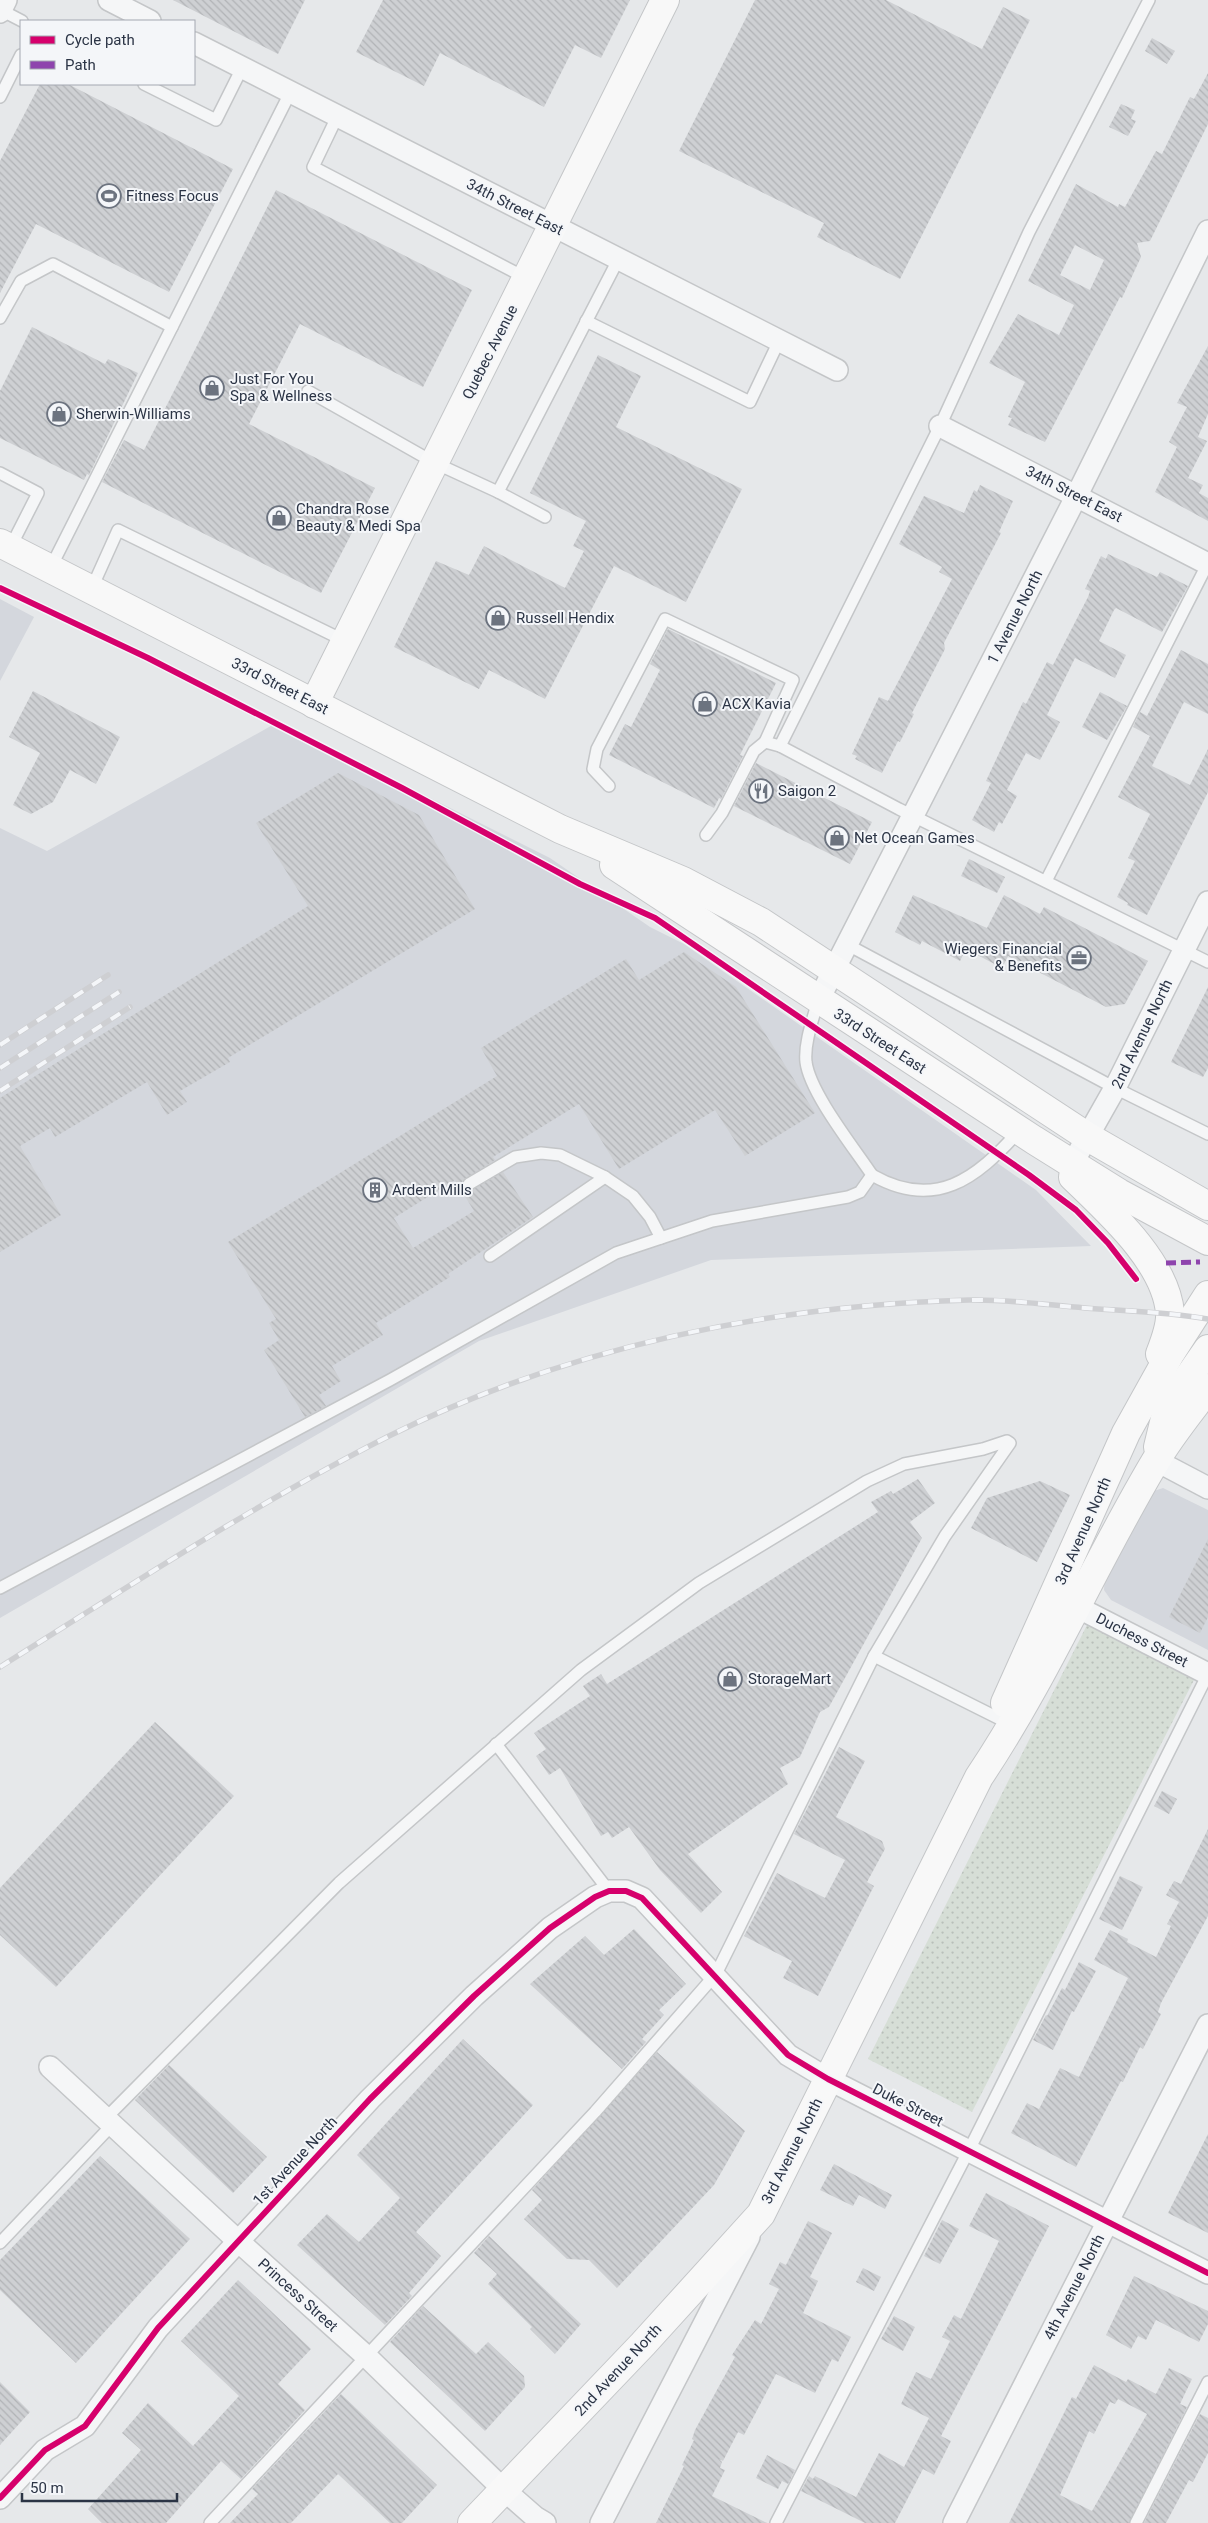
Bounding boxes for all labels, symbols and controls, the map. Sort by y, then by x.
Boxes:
legend [20,20,195,85]
text: Cycle path [65,31,135,49]
text: Path [65,56,96,74]
street label: 34th Street East [464,175,567,239]
sports icon: Fitness Focus [96,183,122,209]
place label: Fitness Focus [126,187,219,205]
street label: Quebec Avenue [458,302,522,402]
place label: Just For You Spa & Wellness [230,370,332,405]
shop icon: Just For You Spa & Wellness [199,375,225,401]
shop icon: Sherwin-Williams [46,401,72,427]
place label: Sherwin-Williams [76,405,191,423]
street label: 34th Street East [1023,462,1126,526]
place label: Chandra Rose Beauty & Medi Spa [296,500,421,535]
shop icon: Chandra Rose Beauty & Medi Spa [266,505,292,531]
street label: 1 Avenue North [984,567,1046,667]
shop icon: Russell Hendix [485,605,511,631]
place label: Russell Hendix [516,609,615,627]
street label: 33rd Street East [228,654,332,718]
shop icon: ACX Kavia [692,691,718,717]
place label: ACX Kavia [722,695,791,713]
restaurant icon: Saigon 2 [748,778,774,804]
place label: Saigon 2 [778,782,836,800]
shop icon: Net Ocean Games [824,825,850,851]
place label: Net Ocean Games [854,829,975,847]
place label: Wiegers Financial & Benefits [944,940,1062,975]
office icon: Wiegers Financial & Benefits [1066,945,1092,971]
street label: 2nd Avenue North [1108,976,1176,1092]
street label: 33rd Street East [830,1004,930,1078]
building icon: Ardent Mills [362,1177,388,1203]
place label: Ardent Mills [392,1181,472,1199]
street label: 3rd Avenue North [1051,1474,1115,1588]
street label: Duchess Street [1093,1609,1191,1671]
shop icon: StorageMart [717,1666,743,1692]
place label: StorageMart [748,1670,831,1688]
street label: Duke Street [870,2080,946,2130]
street label: 3rd Avenue North [758,2095,826,2207]
street label: 1st Avenue North [249,2113,341,2209]
street label: 4th Avenue North [1040,2231,1108,2343]
street label: Princess Street [254,2254,342,2336]
street label: 2nd Avenue North [571,2320,665,2420]
scale bar [22,2470,178,2502]
text: 50 m [30,2479,64,2497]

